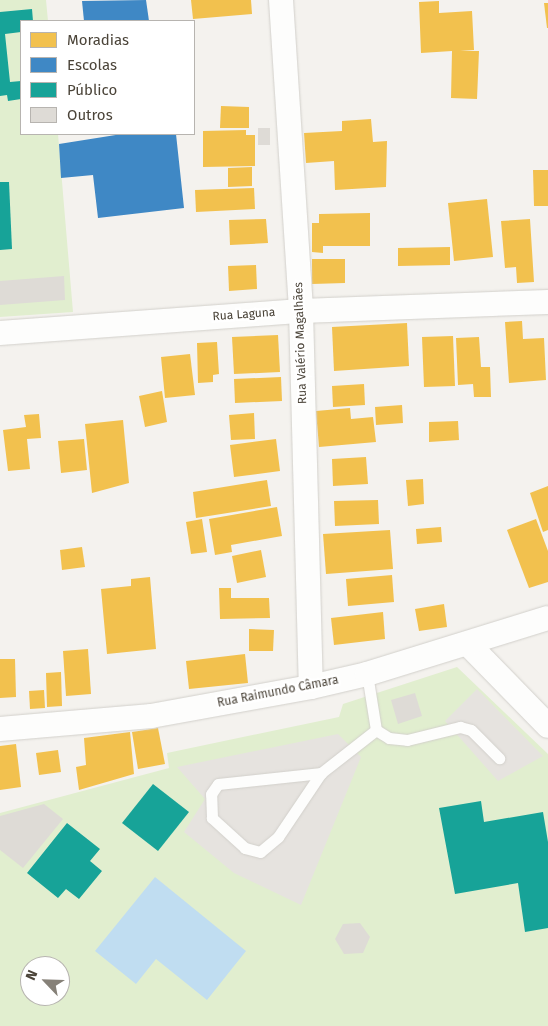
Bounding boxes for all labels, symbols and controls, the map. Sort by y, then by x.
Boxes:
legend [20,20,195,135]
text: Moradias [67,31,129,49]
text: Escolas [67,56,117,74]
text: Público [67,81,117,99]
text: Outros [67,106,113,124]
street label: Rua Valério Magalhães [292,282,310,404]
street label: Rua Laguna [212,306,276,324]
street label: Rua Raimundo Câmara [216,673,340,711]
north arrow [20,956,70,1006]
text: N [22,967,41,983]

